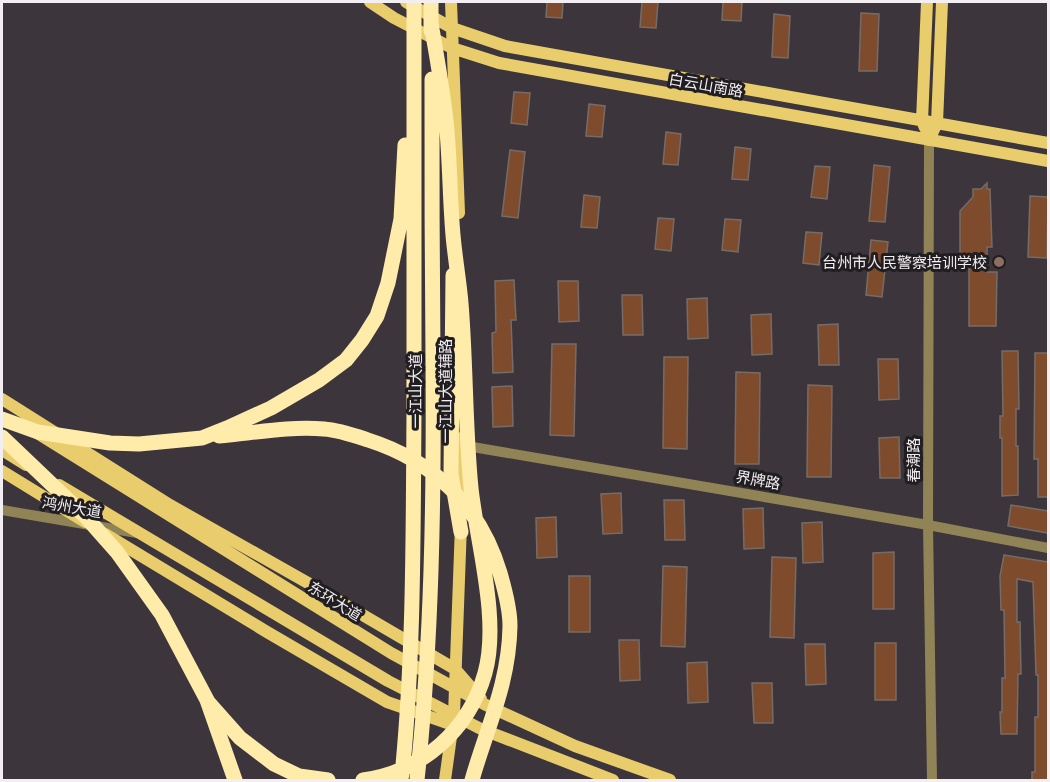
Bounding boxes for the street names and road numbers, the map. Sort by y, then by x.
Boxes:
street label: 白云山南路 [667,69,745,101]
street label: 一江山大道辅路 [436,338,455,444]
street label: 一江山大道 [406,353,425,429]
street label: 春潮路 [904,437,923,483]
street label: 界牌路 [734,467,782,493]
street label: 鸿州大道 [41,492,103,522]
street label: 东环大道 [305,577,365,625]

